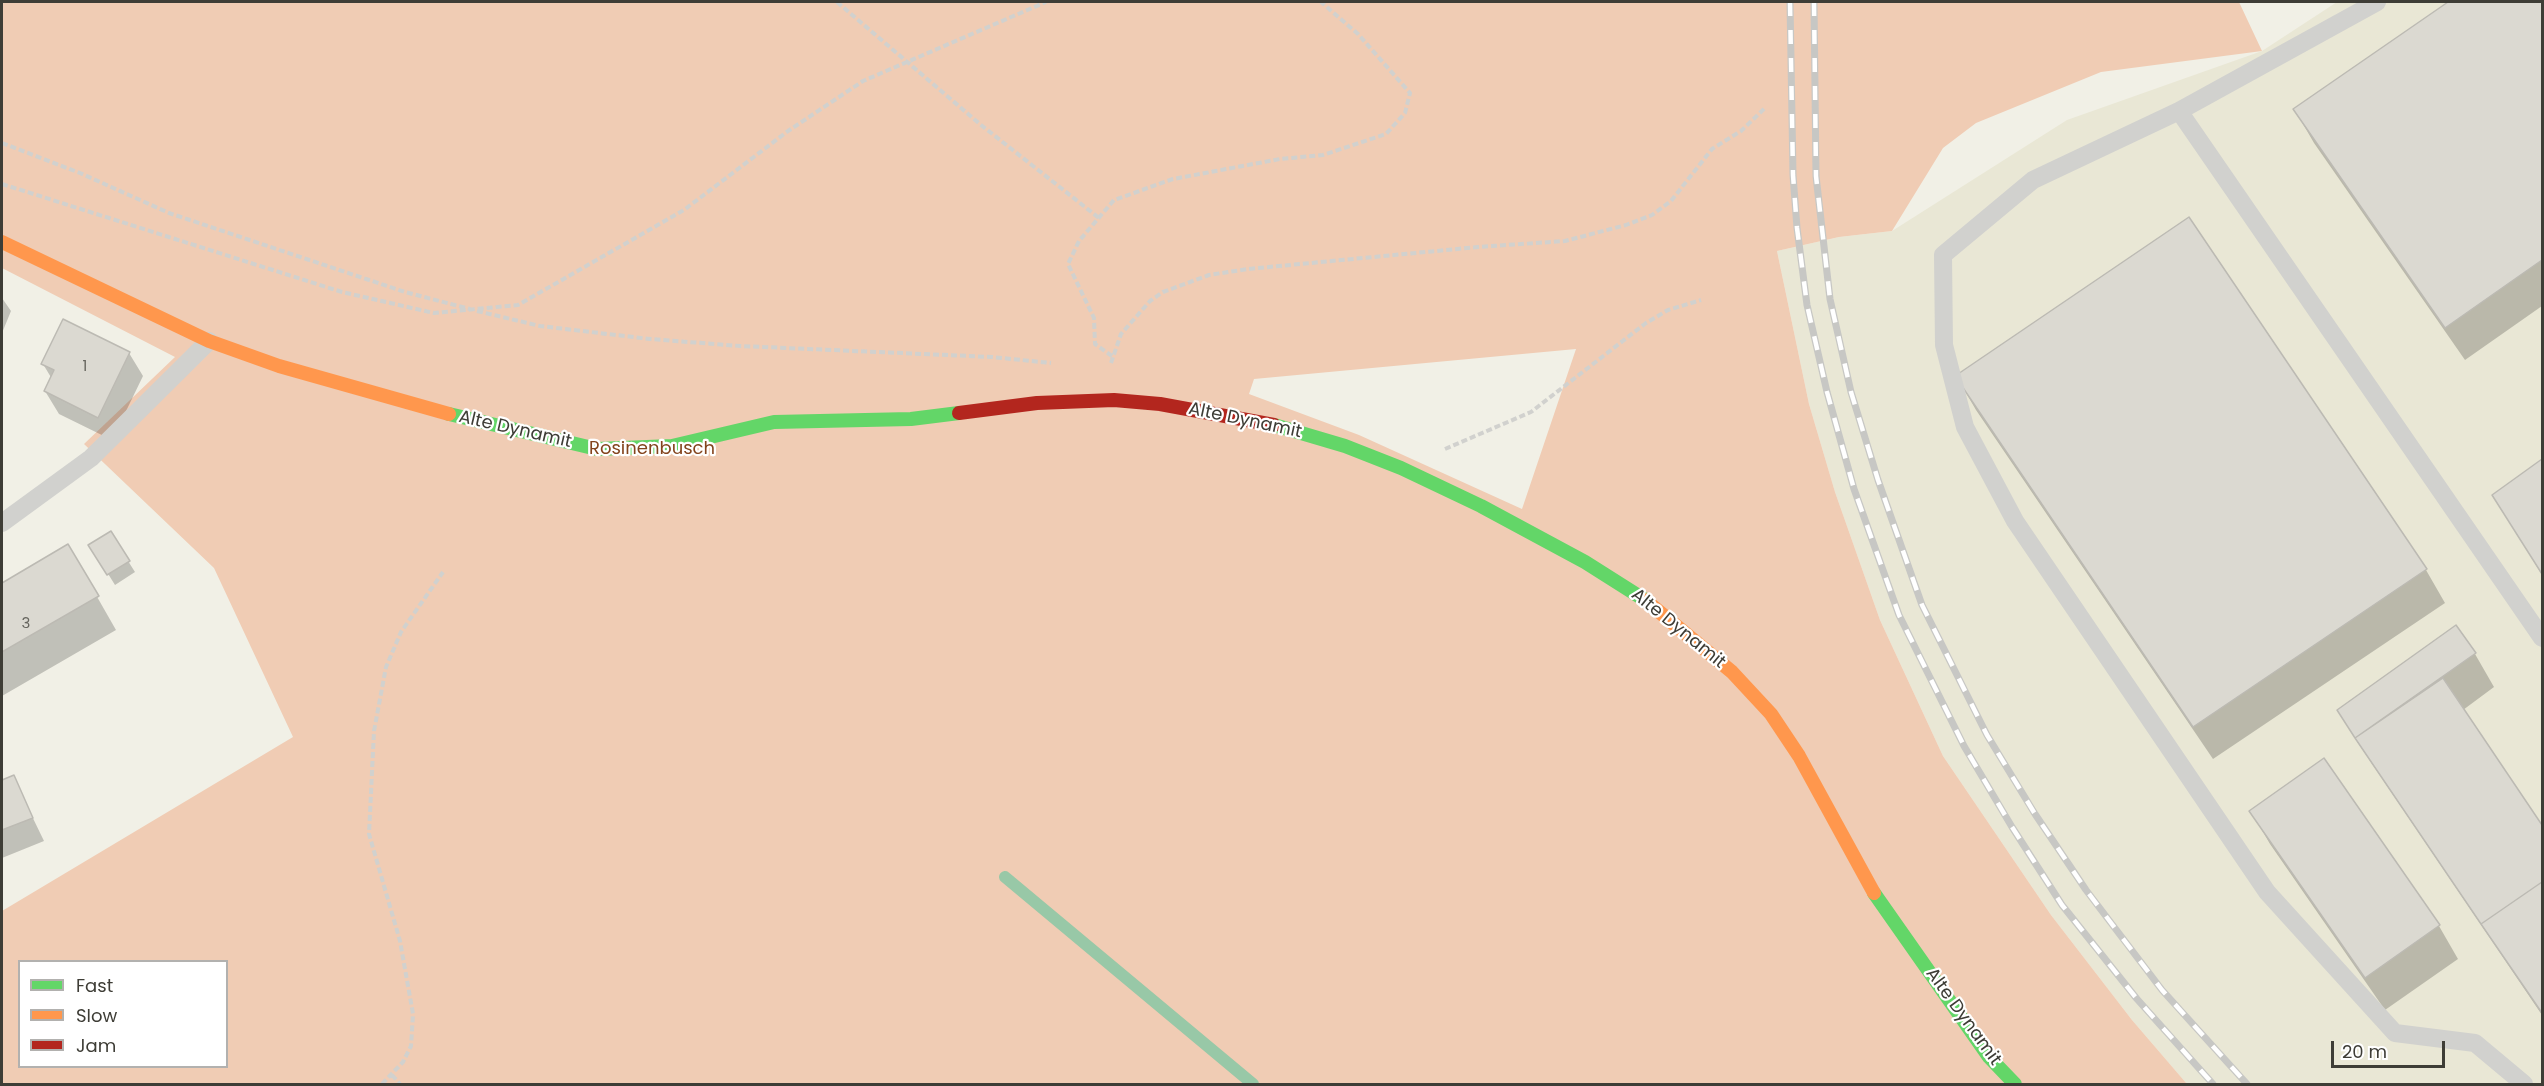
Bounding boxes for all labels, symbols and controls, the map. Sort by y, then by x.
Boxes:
house number: 1 [83,358,87,376]
street label: Alte Dynamit [1186,398,1304,444]
street label: Alte Dynamit [456,407,574,453]
park label: Rosinenbusch [589,438,715,460]
street label: Alte Dynamit [1626,584,1730,674]
house number: 3 [22,615,30,633]
legend [18,960,228,1068]
street label: Alte Dynamit [1920,964,2006,1070]
text: Fast [76,973,113,998]
text: Slow [76,1003,117,1028]
scale bar [2334,1029,2448,1067]
text: Jam [76,1033,116,1058]
text: 20 m [2342,1039,2387,1064]

